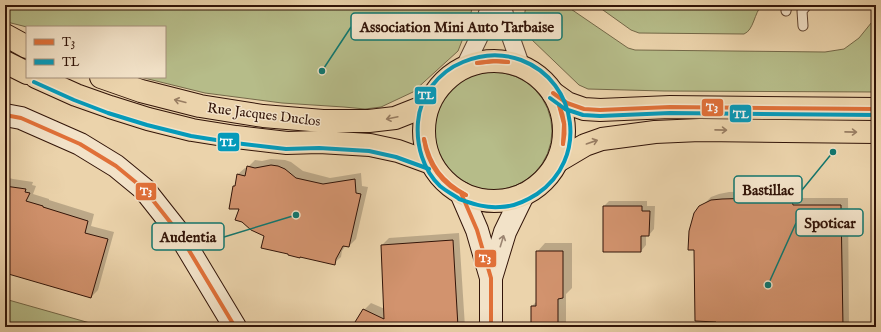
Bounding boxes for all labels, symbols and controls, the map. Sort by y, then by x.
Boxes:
callout: Association Mini Auto Tarbaise [351,13,562,40]
text: Association Mini Auto Tarbaise [359,18,554,37]
legend [26,26,166,78]
text: T3 [62,35,75,50]
text: TL [62,55,80,70]
line badge: TL [414,86,437,105]
text: TL [417,89,435,103]
one-way arrow [174,97,187,104]
line badge: T3 [701,98,724,117]
street label: Rue Jacques Duclos [206,99,322,131]
text: T3 [705,101,718,115]
line badge: TL [729,104,752,123]
text: TL [732,108,750,122]
one-way arrow [386,114,399,122]
one-way arrow [714,126,727,134]
one-way arrow [844,128,857,136]
line badge: TL [217,132,240,152]
text: TL [219,136,237,150]
one-way arrow [586,138,598,146]
callout: Bastillac [734,176,802,203]
text: Bastillac [742,181,795,200]
line badge: T3 [135,182,157,201]
text: T3 [139,185,152,199]
callout: Spoticar [796,209,863,236]
text: Spoticar [804,214,856,233]
callout: Audentia [152,223,224,250]
text: Audentia [159,228,217,247]
one-way arrow [499,234,506,247]
line badge: T3 [474,249,497,268]
text: T3 [478,252,491,266]

